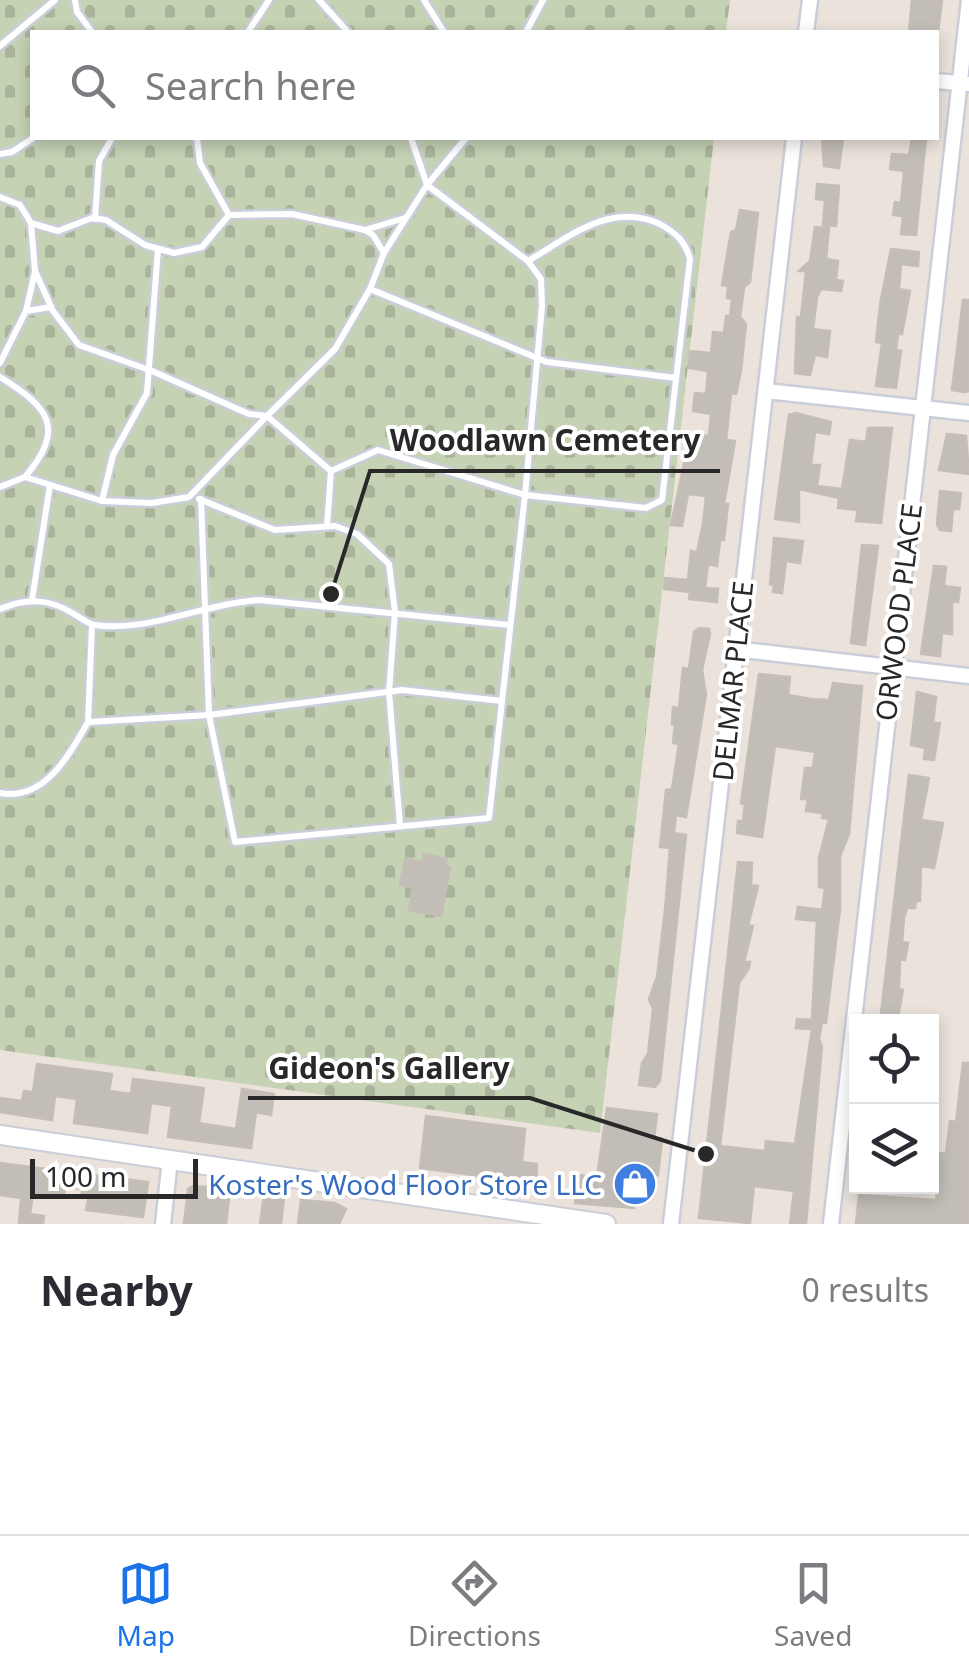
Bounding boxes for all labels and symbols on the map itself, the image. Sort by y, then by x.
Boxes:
callout: Woodlawn Cemetery [370,411,720,471]
text: Woodlawn Cemetery [390,419,701,460]
street label: ORWOOD PLACE [866,501,930,723]
street label: DELMAR PLACE [703,579,761,783]
callout: Gideon's Gallery [248,1038,530,1098]
text: Gideon's Gallery [268,1047,511,1088]
scale bar [30,1154,198,1198]
shop icon: Koster's Wood Floor Store LLC [612,1161,658,1207]
place label: Koster's Wood Floor Store LLC [208,1165,602,1203]

